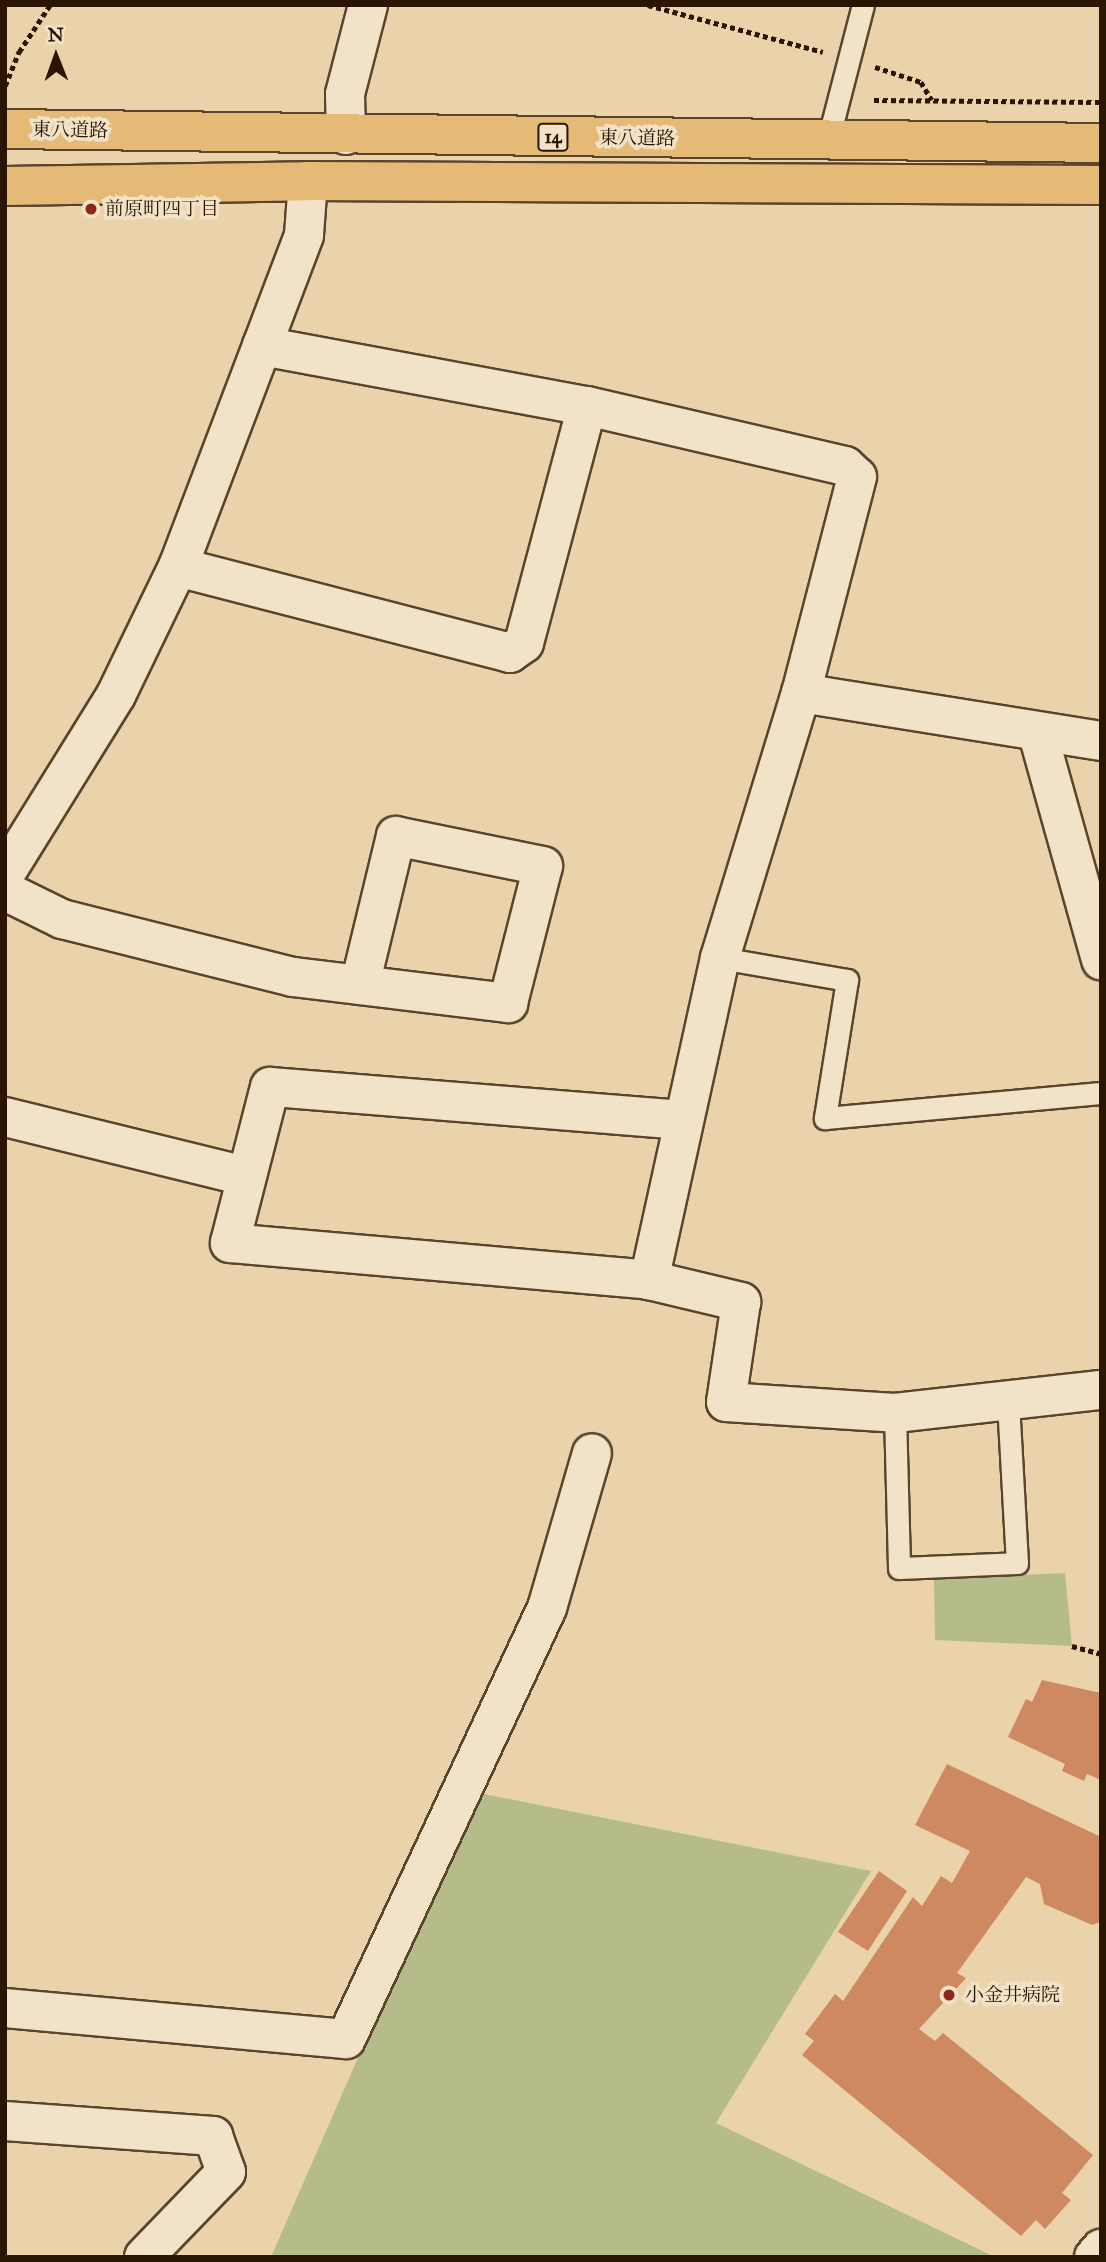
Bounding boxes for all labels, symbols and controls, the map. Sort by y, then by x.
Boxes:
north arrow [21,21,91,91]
text: N [47,23,64,46]
street label: 東八道路 [32,118,108,142]
road number: 14 [537,122,569,152]
street label: 東八道路 [599,126,675,150]
place label: 前原町四丁目 [105,198,219,220]
marker: 前原町四丁目 [83,201,99,217]
place label: 小金井病院 [965,1984,1060,2006]
marker: 小金井病院 [939,1985,959,2005]

